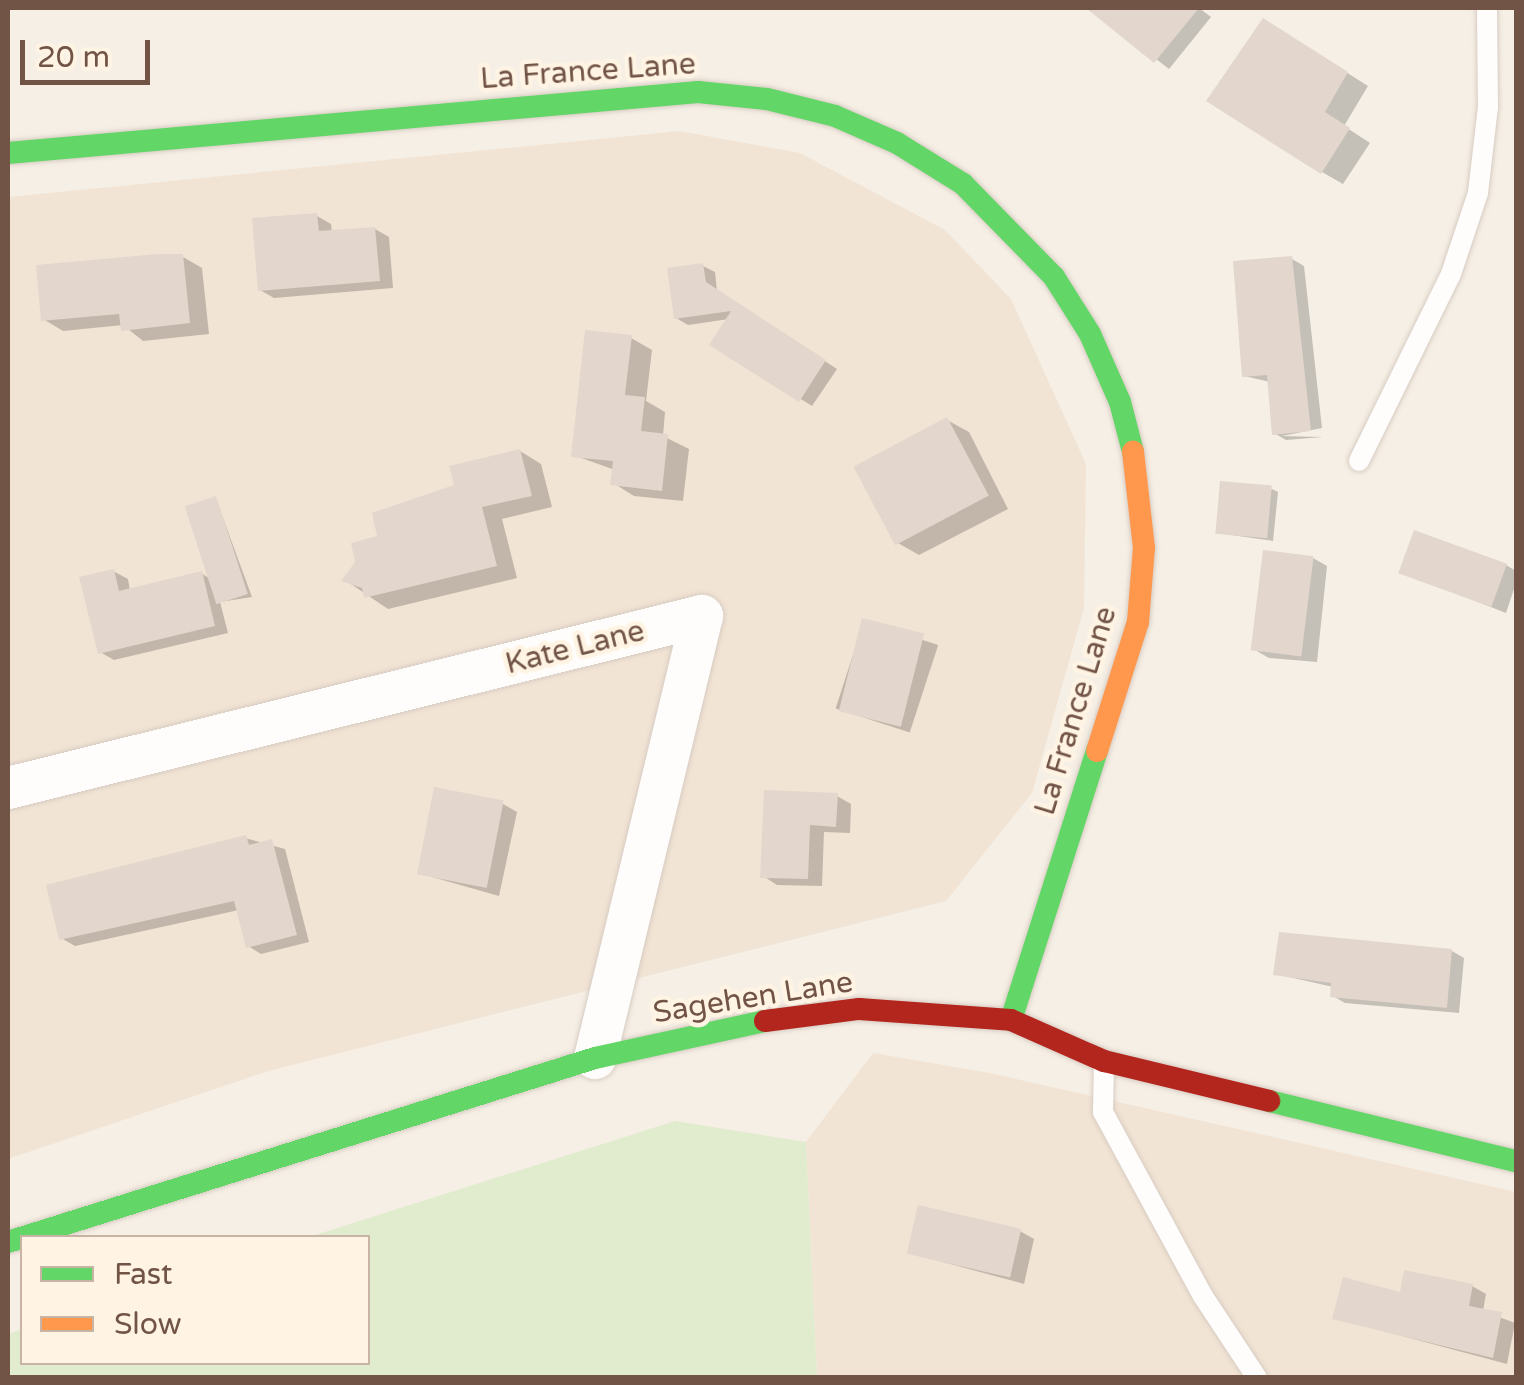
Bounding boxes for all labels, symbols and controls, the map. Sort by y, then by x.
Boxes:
scale bar [25,20,155,82]
text: 20 m [37,39,110,76]
street label: La France Lane [479,47,697,97]
street label: La France Lane [1027,602,1125,820]
street label: Kate Lane [502,613,648,683]
street label: Sagehen Lane [650,964,856,1032]
legend [20,1235,370,1365]
text: Fast [114,1256,173,1293]
text: Slow [114,1306,182,1343]

